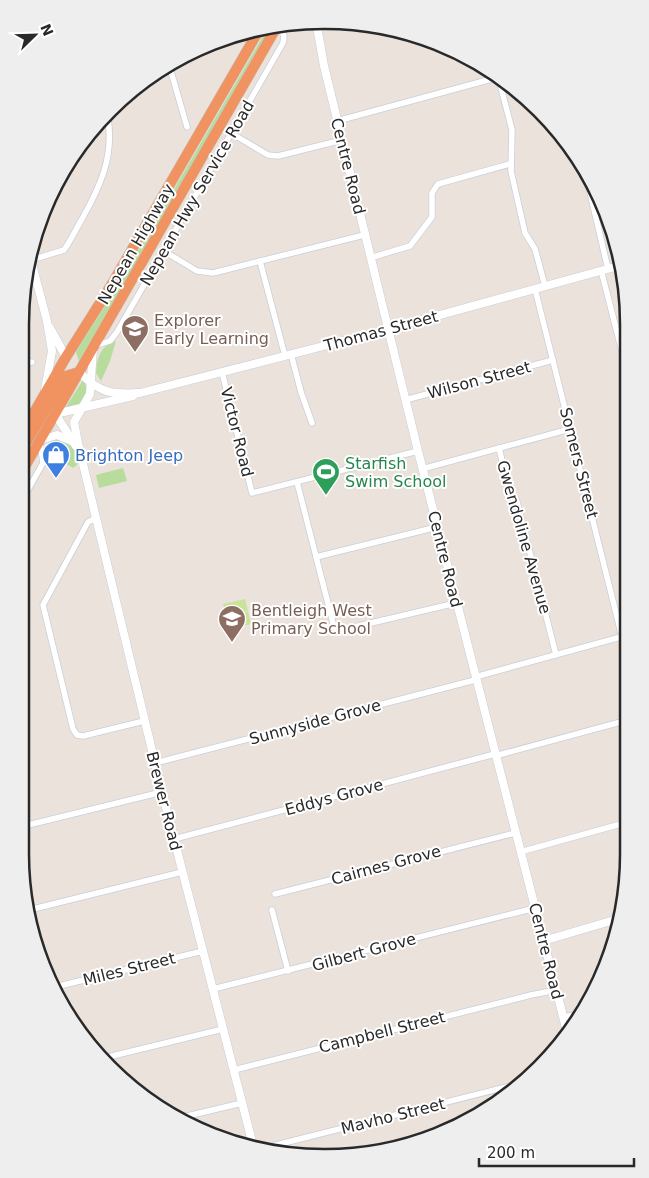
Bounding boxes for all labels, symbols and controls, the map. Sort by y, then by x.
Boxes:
north arrow [10,10,60,60]
text: N [37,21,57,38]
street label: Nepean Hwy Service Road [136,97,258,289]
street label: Centre Road [327,116,369,216]
street label: Nepean Highway [94,180,178,308]
street label: Thomas Street [321,307,440,356]
place label: Explorer Early Learning [154,311,269,348]
school or university icon: Explorer Early Learning [120,314,150,353]
street label: Wilson Street [425,357,533,403]
street label: Victor Road [217,385,257,479]
street label: Somers Street [556,405,602,521]
shop icon: Brighton Jeep [41,440,71,479]
place label: Brighton Jeep [75,446,183,465]
place label: Starfish Swim School [345,454,446,491]
sports icon: Starfish Swim School [311,457,341,496]
street label: Gwendoline Avenue [493,458,555,616]
street label: Centre Road [424,509,466,609]
place label: Bentleigh West Primary School [251,601,372,638]
school or university icon: Bentleigh West Primary School [217,604,247,643]
street label: Sunnyside Grove [247,695,383,749]
street label: Brewer Road [142,749,186,853]
street label: Eddys Grove [283,775,385,819]
street label: Cairnes Grove [329,841,443,889]
street label: Centre Road [525,901,567,1001]
street label: Gilbert Grove [310,929,418,975]
street label: Miles Street [81,948,177,990]
street label: Campbell Street [317,1007,447,1057]
street label: Mavho Street [339,1094,447,1138]
scale bar [479,1136,634,1168]
text: 200 m [487,1144,535,1162]

